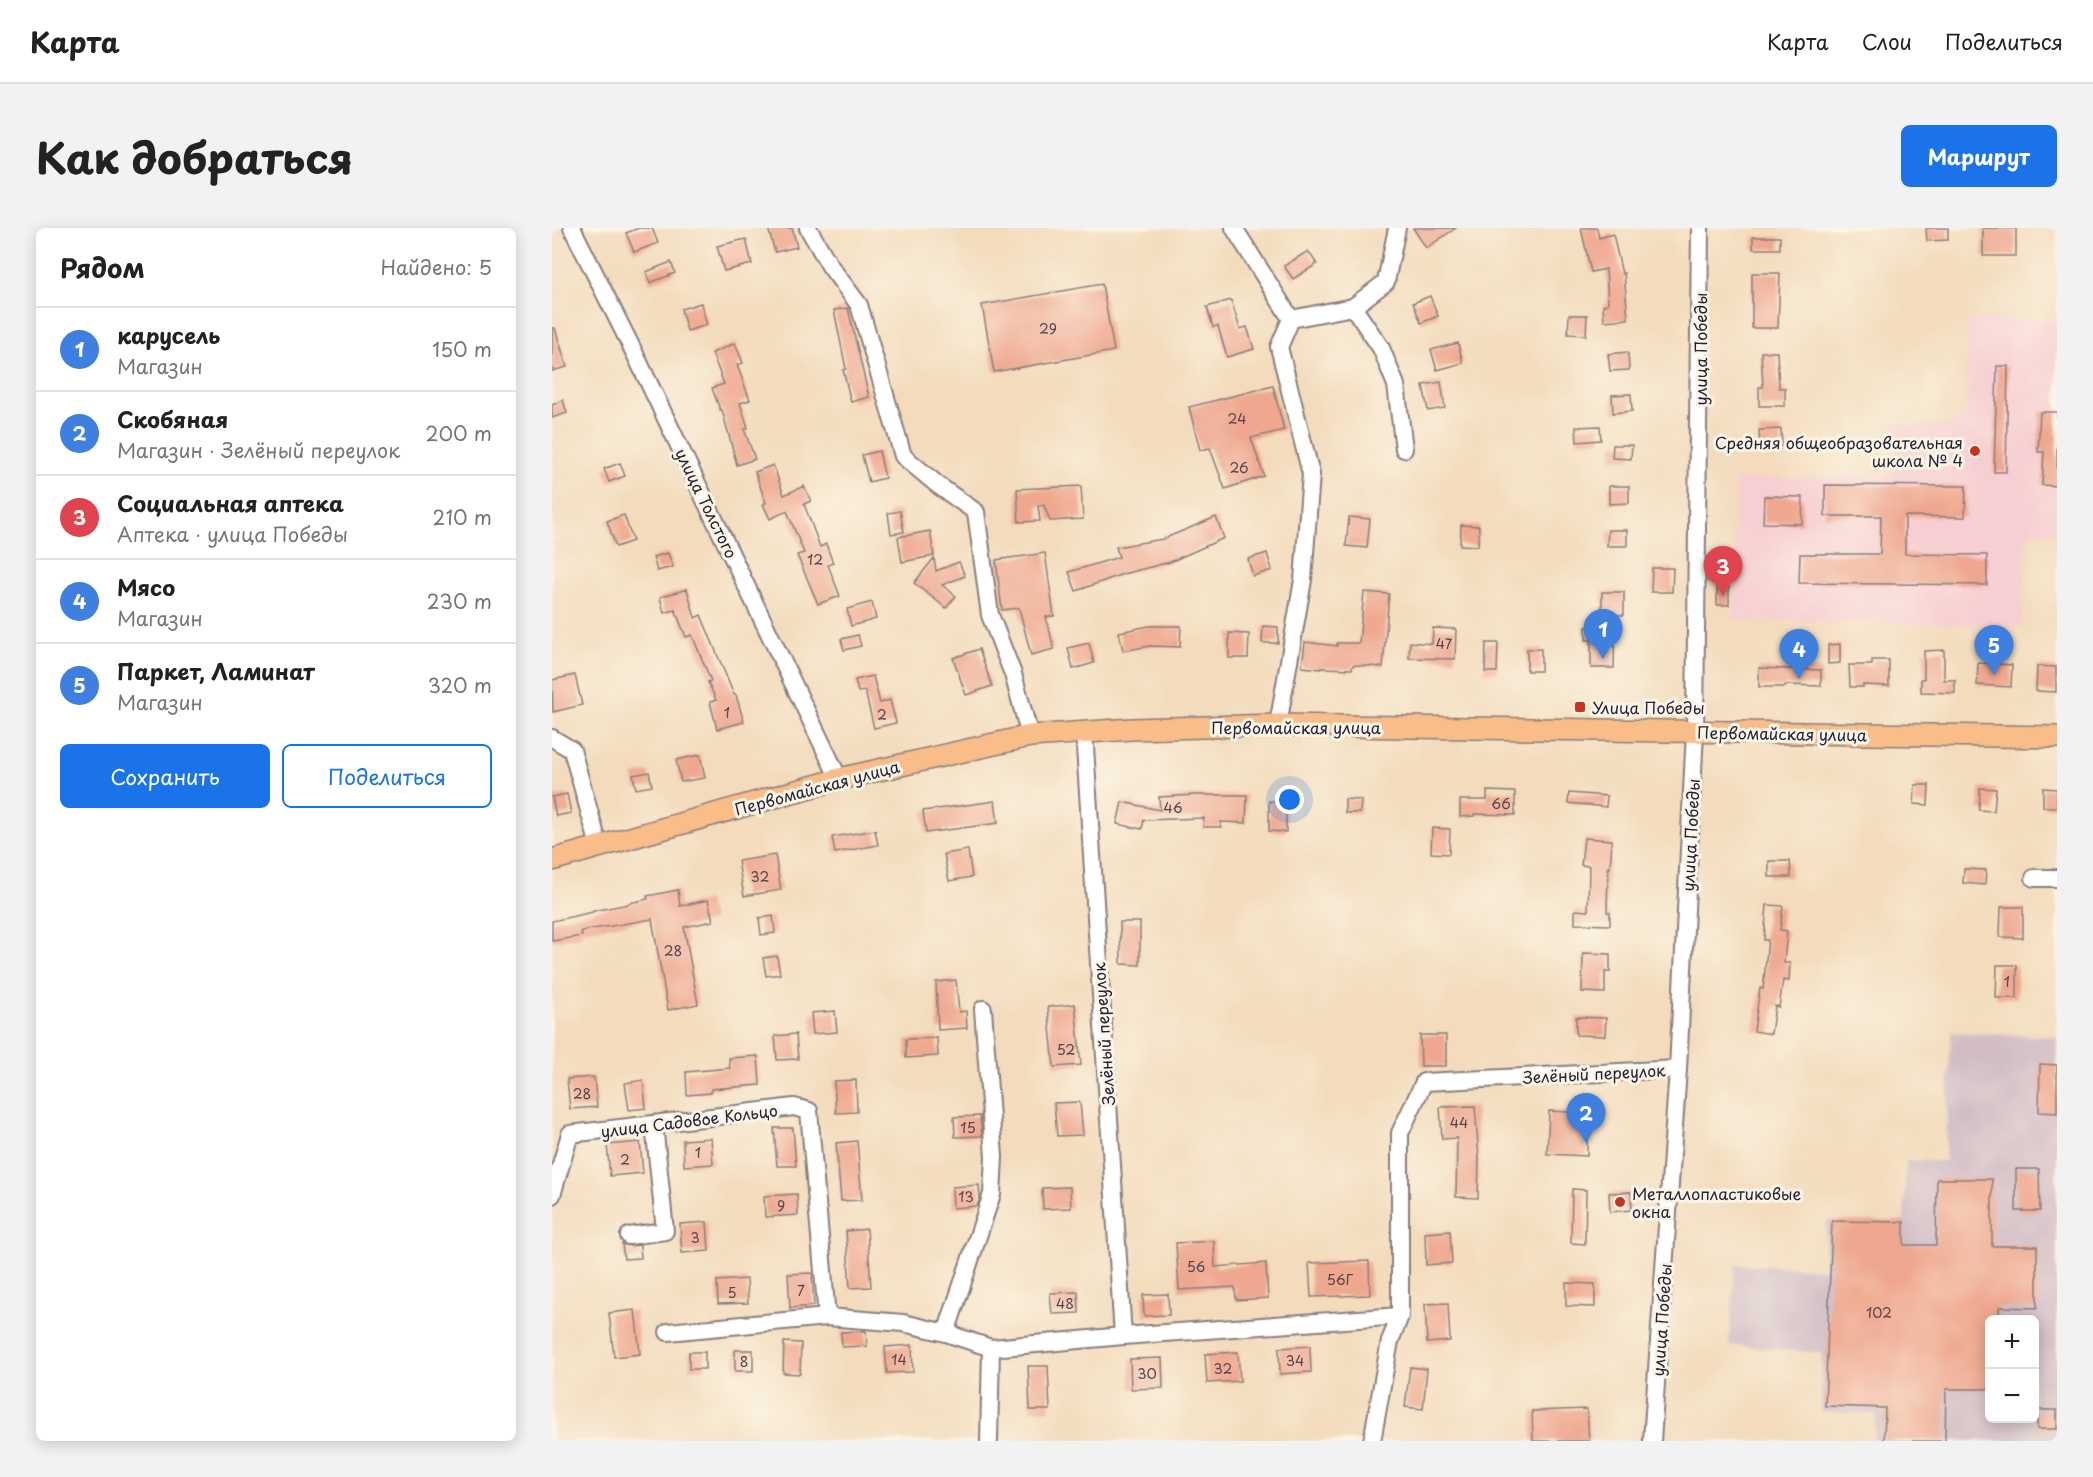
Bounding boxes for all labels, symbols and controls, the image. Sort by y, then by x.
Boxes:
text: Карта [30,20,120,63]
text: Карта [1767,25,1829,57]
text: Слои [1862,25,1912,57]
text: Поделиться [1945,25,2063,57]
text: Как добраться [36,125,353,188]
button: Маршрут [1901,125,2057,187]
text: Рядом [60,248,145,287]
text: Найдено: 5 [381,252,492,282]
street label: улица Победы [1688,293,1712,405]
text: карусель [117,318,220,351]
house number: 29 [1039,318,1057,339]
text: 1 [75,334,84,364]
text: 150 m [432,334,492,364]
text: Магазин [117,351,203,381]
text: Скобяная [117,402,228,435]
house number: 24 [1228,408,1246,429]
text: 2 [72,418,87,448]
text: 200 m [425,418,492,448]
place label: Средняя общеобразовательная школа № 4 [1715,430,1963,472]
text: Магазин · Зелёный переулок [117,435,400,465]
street label: улица Толстого [670,444,744,562]
marker: Средняя общеобразовательная школа № 4 [1968,444,1982,458]
house number: 26 [1229,457,1249,478]
text: Социальная аптека [117,486,344,519]
text: 3 [73,502,86,532]
text: 210 m [433,502,492,532]
text: Аптека · улица Победы [117,519,348,549]
pin: 3 [1704,546,1742,596]
house number: 12 [807,549,823,570]
text: Мясо [117,570,175,603]
text: 4 [73,586,86,616]
text: 230 m [427,586,492,616]
text: Магазин [117,603,203,633]
pin: 1 [1584,610,1622,659]
pin: 5 [1974,626,2014,675]
pin: 4 [1780,630,1818,679]
house number: 47 [1436,633,1453,654]
text: Паркет, Ламинат [117,654,315,687]
text: 5 [73,670,86,700]
text: 320 m [428,670,492,700]
text: Магазин [117,687,203,717]
place label: Улица Победы [1592,695,1705,719]
marker: Улица Победы [1573,700,1587,714]
house number: 1 [724,702,730,723]
house number: 2 [877,704,887,725]
street label: Первомайская улица [1211,715,1381,739]
street label: Первомайская улица [1697,720,1867,746]
button: Сохранить [60,744,270,808]
button: Поделиться [282,744,492,808]
street label: Первомайская улица [732,753,902,821]
street label: улица Победы [1675,778,1705,892]
your location [1275,785,1304,814]
house number: 66 [1491,793,1511,814]
house number: 46 [1163,797,1183,818]
house number: 32 [751,866,769,887]
house number: 28 [664,940,682,961]
street label: Зелёный переулок [1086,961,1120,1106]
house number: 1 [2004,971,2010,992]
house number: 52 [1057,1039,1075,1060]
street label: Зелёный переулок [1522,1057,1667,1089]
house number: 28 [573,1083,591,1104]
pin: 2 [1566,1094,1606,1143]
street label: улица Садовое Кольцо [599,1097,779,1143]
house number: 44 [1450,1112,1468,1133]
house number: 15 [960,1117,976,1138]
house number: 1 [695,1142,701,1163]
house number: 2 [620,1149,630,1170]
place label: Металлопластиковые окна [1632,1181,1802,1223]
house number: 13 [958,1186,974,1207]
house number: 9 [777,1195,785,1216]
marker: Металлопластиковые окна [1613,1195,1627,1209]
house number: 3 [690,1227,700,1248]
house number: 56 [1187,1256,1206,1277]
street label: улица Победы [1645,1263,1677,1377]
house number: 56Г [1327,1269,1354,1290]
house number: 7 [797,1280,805,1301]
house number: 5 [727,1282,737,1303]
house number: 48 [1056,1293,1074,1314]
house number: 102 [1866,1302,1892,1323]
map controls [1985,1315,2039,1423]
button: + [1985,1315,2039,1369]
house number: 14 [891,1349,907,1370]
house number: 34 [1286,1350,1304,1371]
house number: 8 [740,1351,748,1372]
house number: 32 [1214,1358,1232,1379]
house number: 30 [1137,1363,1157,1384]
button: − [1985,1369,2039,1423]

